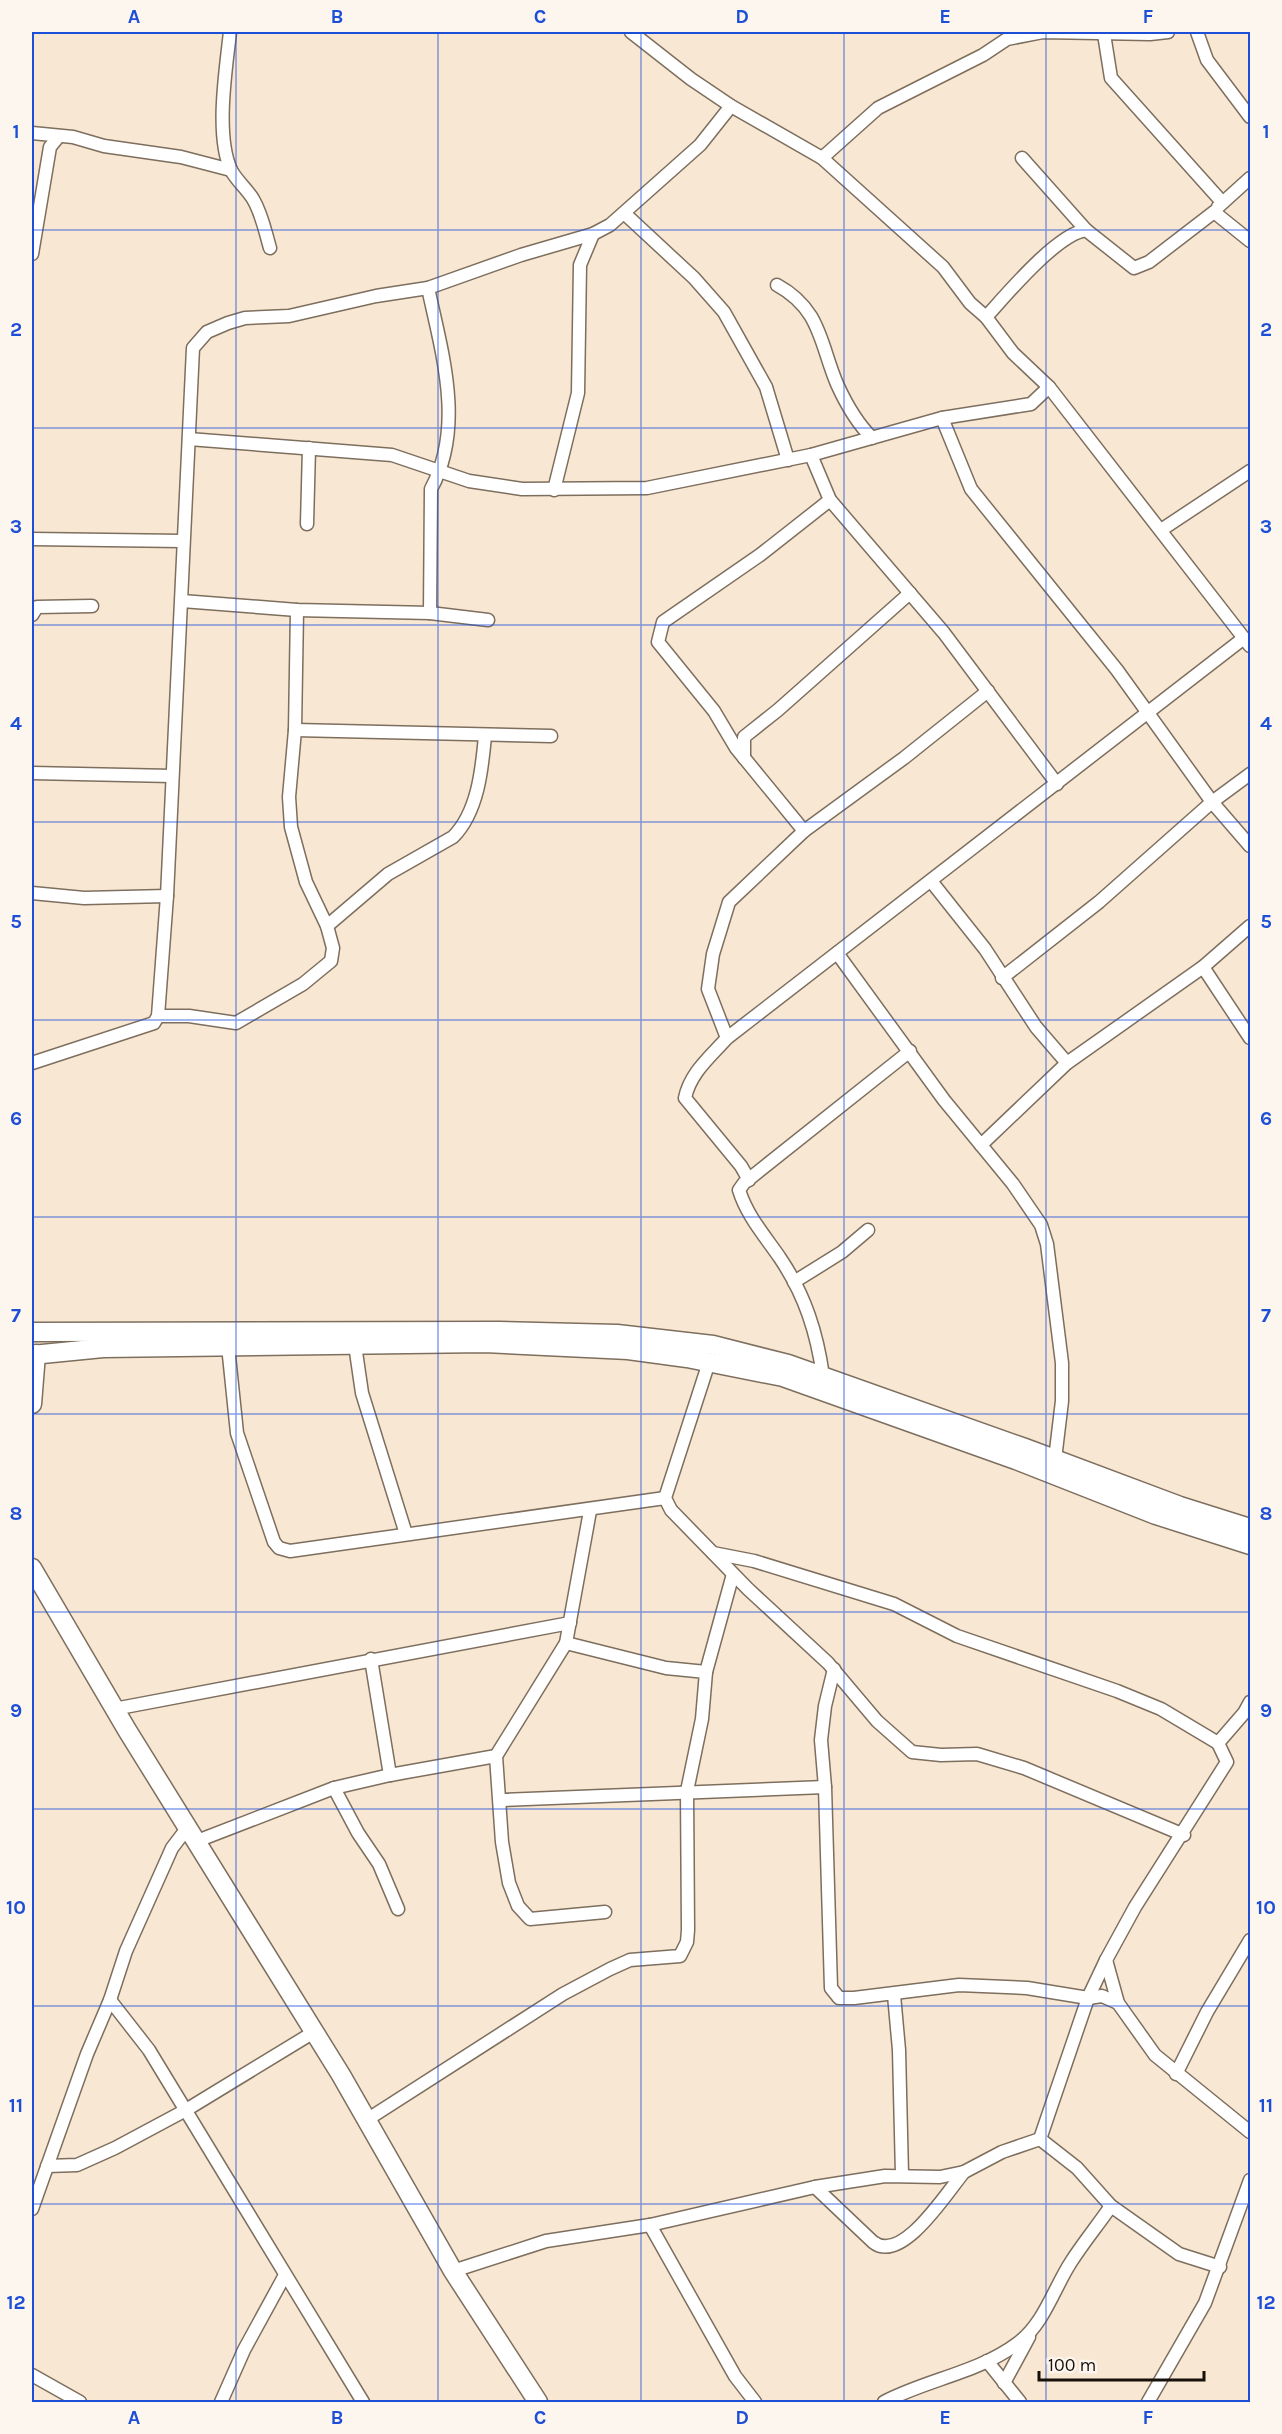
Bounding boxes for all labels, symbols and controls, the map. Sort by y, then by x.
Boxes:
text: A [128,5,141,28]
text: B [331,5,343,28]
text: C [534,5,546,28]
text: D [735,5,749,28]
text: E [939,5,951,28]
text: F [1143,5,1154,28]
text: 1 [12,120,20,143]
text: 1 [1262,120,1270,143]
text: 2 [10,318,22,341]
text: 2 [1260,318,1272,341]
text: 3 [10,515,22,538]
text: 3 [1260,515,1272,538]
text: 4 [10,712,22,735]
text: 4 [1260,712,1272,735]
text: 5 [10,910,22,933]
text: 5 [1260,910,1272,933]
text: 6 [10,1107,22,1130]
text: 6 [1260,1107,1272,1130]
text: 7 [11,1304,21,1327]
text: 7 [1261,1304,1271,1327]
text: 8 [10,1502,22,1525]
text: 8 [1260,1502,1272,1525]
text: 9 [10,1699,22,1722]
text: 9 [1260,1699,1272,1722]
text: 10 [6,1896,26,1919]
text: 10 [1256,1896,1276,1919]
text: 11 [9,2094,23,2117]
text: 11 [1259,2094,1273,2117]
text: 12 [6,2291,26,2314]
text: 12 [1256,2291,1276,2314]
scale bar [1039,2344,1204,2382]
text: 100 m [1048,2354,1096,2376]
text: A [128,2406,141,2429]
text: B [331,2406,343,2429]
text: C [534,2406,546,2429]
text: D [735,2406,749,2429]
text: E [939,2406,951,2429]
text: F [1143,2406,1154,2429]

